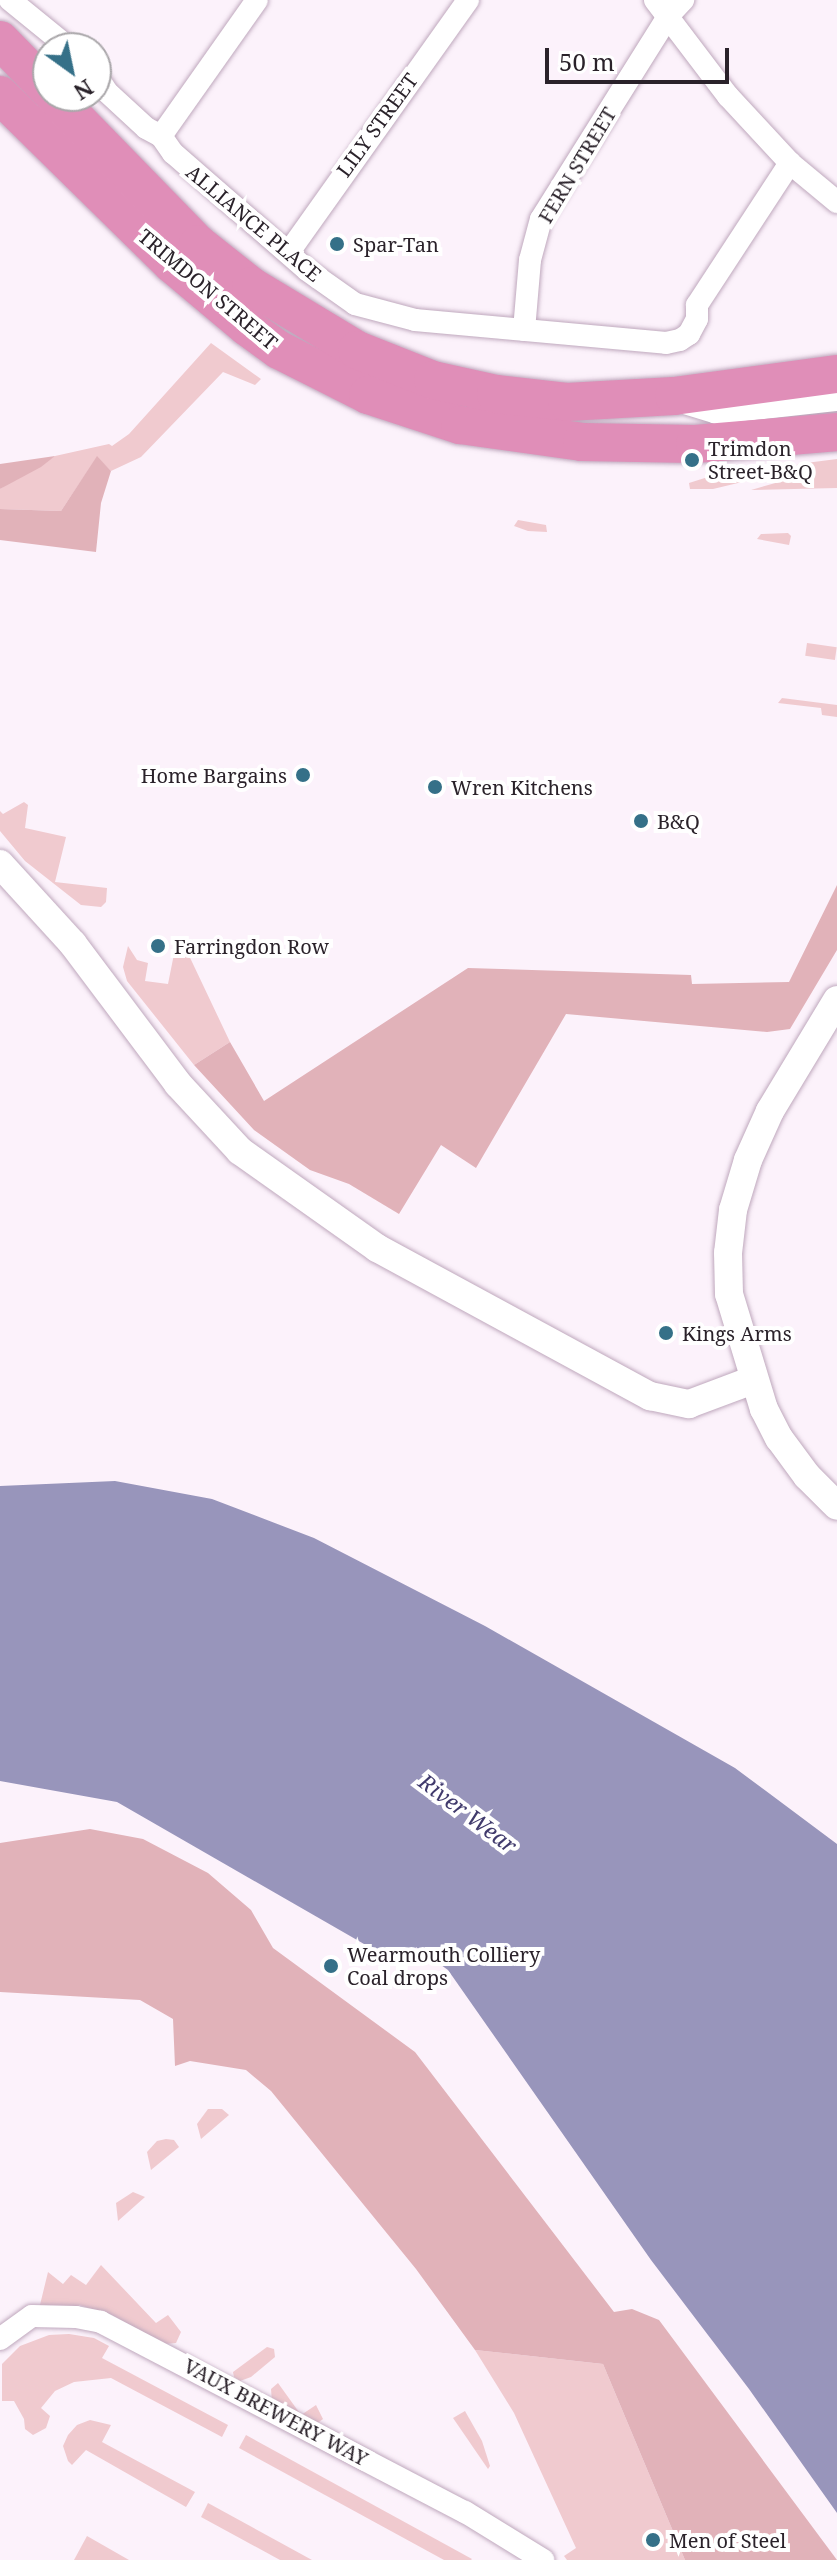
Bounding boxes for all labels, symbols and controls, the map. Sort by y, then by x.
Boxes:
north arrow [32,32,112,112]
scale bar [549,32,733,82]
text: 50 m [559,45,615,78]
street label: LILY STREET [331,69,423,181]
text: N [69,73,99,108]
street label: FERN STREET [533,103,621,227]
street label: ALLIANCE PLACE [182,160,326,286]
street label: TRIMDON STREET [134,224,282,354]
place label: Spar-Tan [353,232,439,256]
marker: Spar-Tan [328,235,346,253]
place label: Trimdon Street-B&Q [708,436,813,483]
marker: Trimdon Street-B&Q [683,451,701,469]
place label: Home Bargains [141,763,287,787]
marker: Home Bargains [294,766,312,784]
place label: Wren Kitchens [451,775,593,799]
marker: Wren Kitchens [426,778,444,796]
place label: B&Q [657,809,700,833]
marker: B&Q [632,812,650,830]
place label: Farringdon Row [174,934,329,958]
marker: Farringdon Row [149,937,167,955]
place label: Kings Arms [682,1321,792,1345]
marker: Kings Arms [657,1324,675,1342]
water label: River Wear [414,1768,522,1858]
place label: Wearmouth Colliery Coal drops [347,1942,540,1989]
marker: Wearmouth Colliery Coal drops [322,1957,340,1975]
street label: VAUX BREWERY WAY [180,2353,372,2471]
place label: Men of Steel [669,2528,786,2552]
marker: Men of Steel [644,2531,662,2549]

